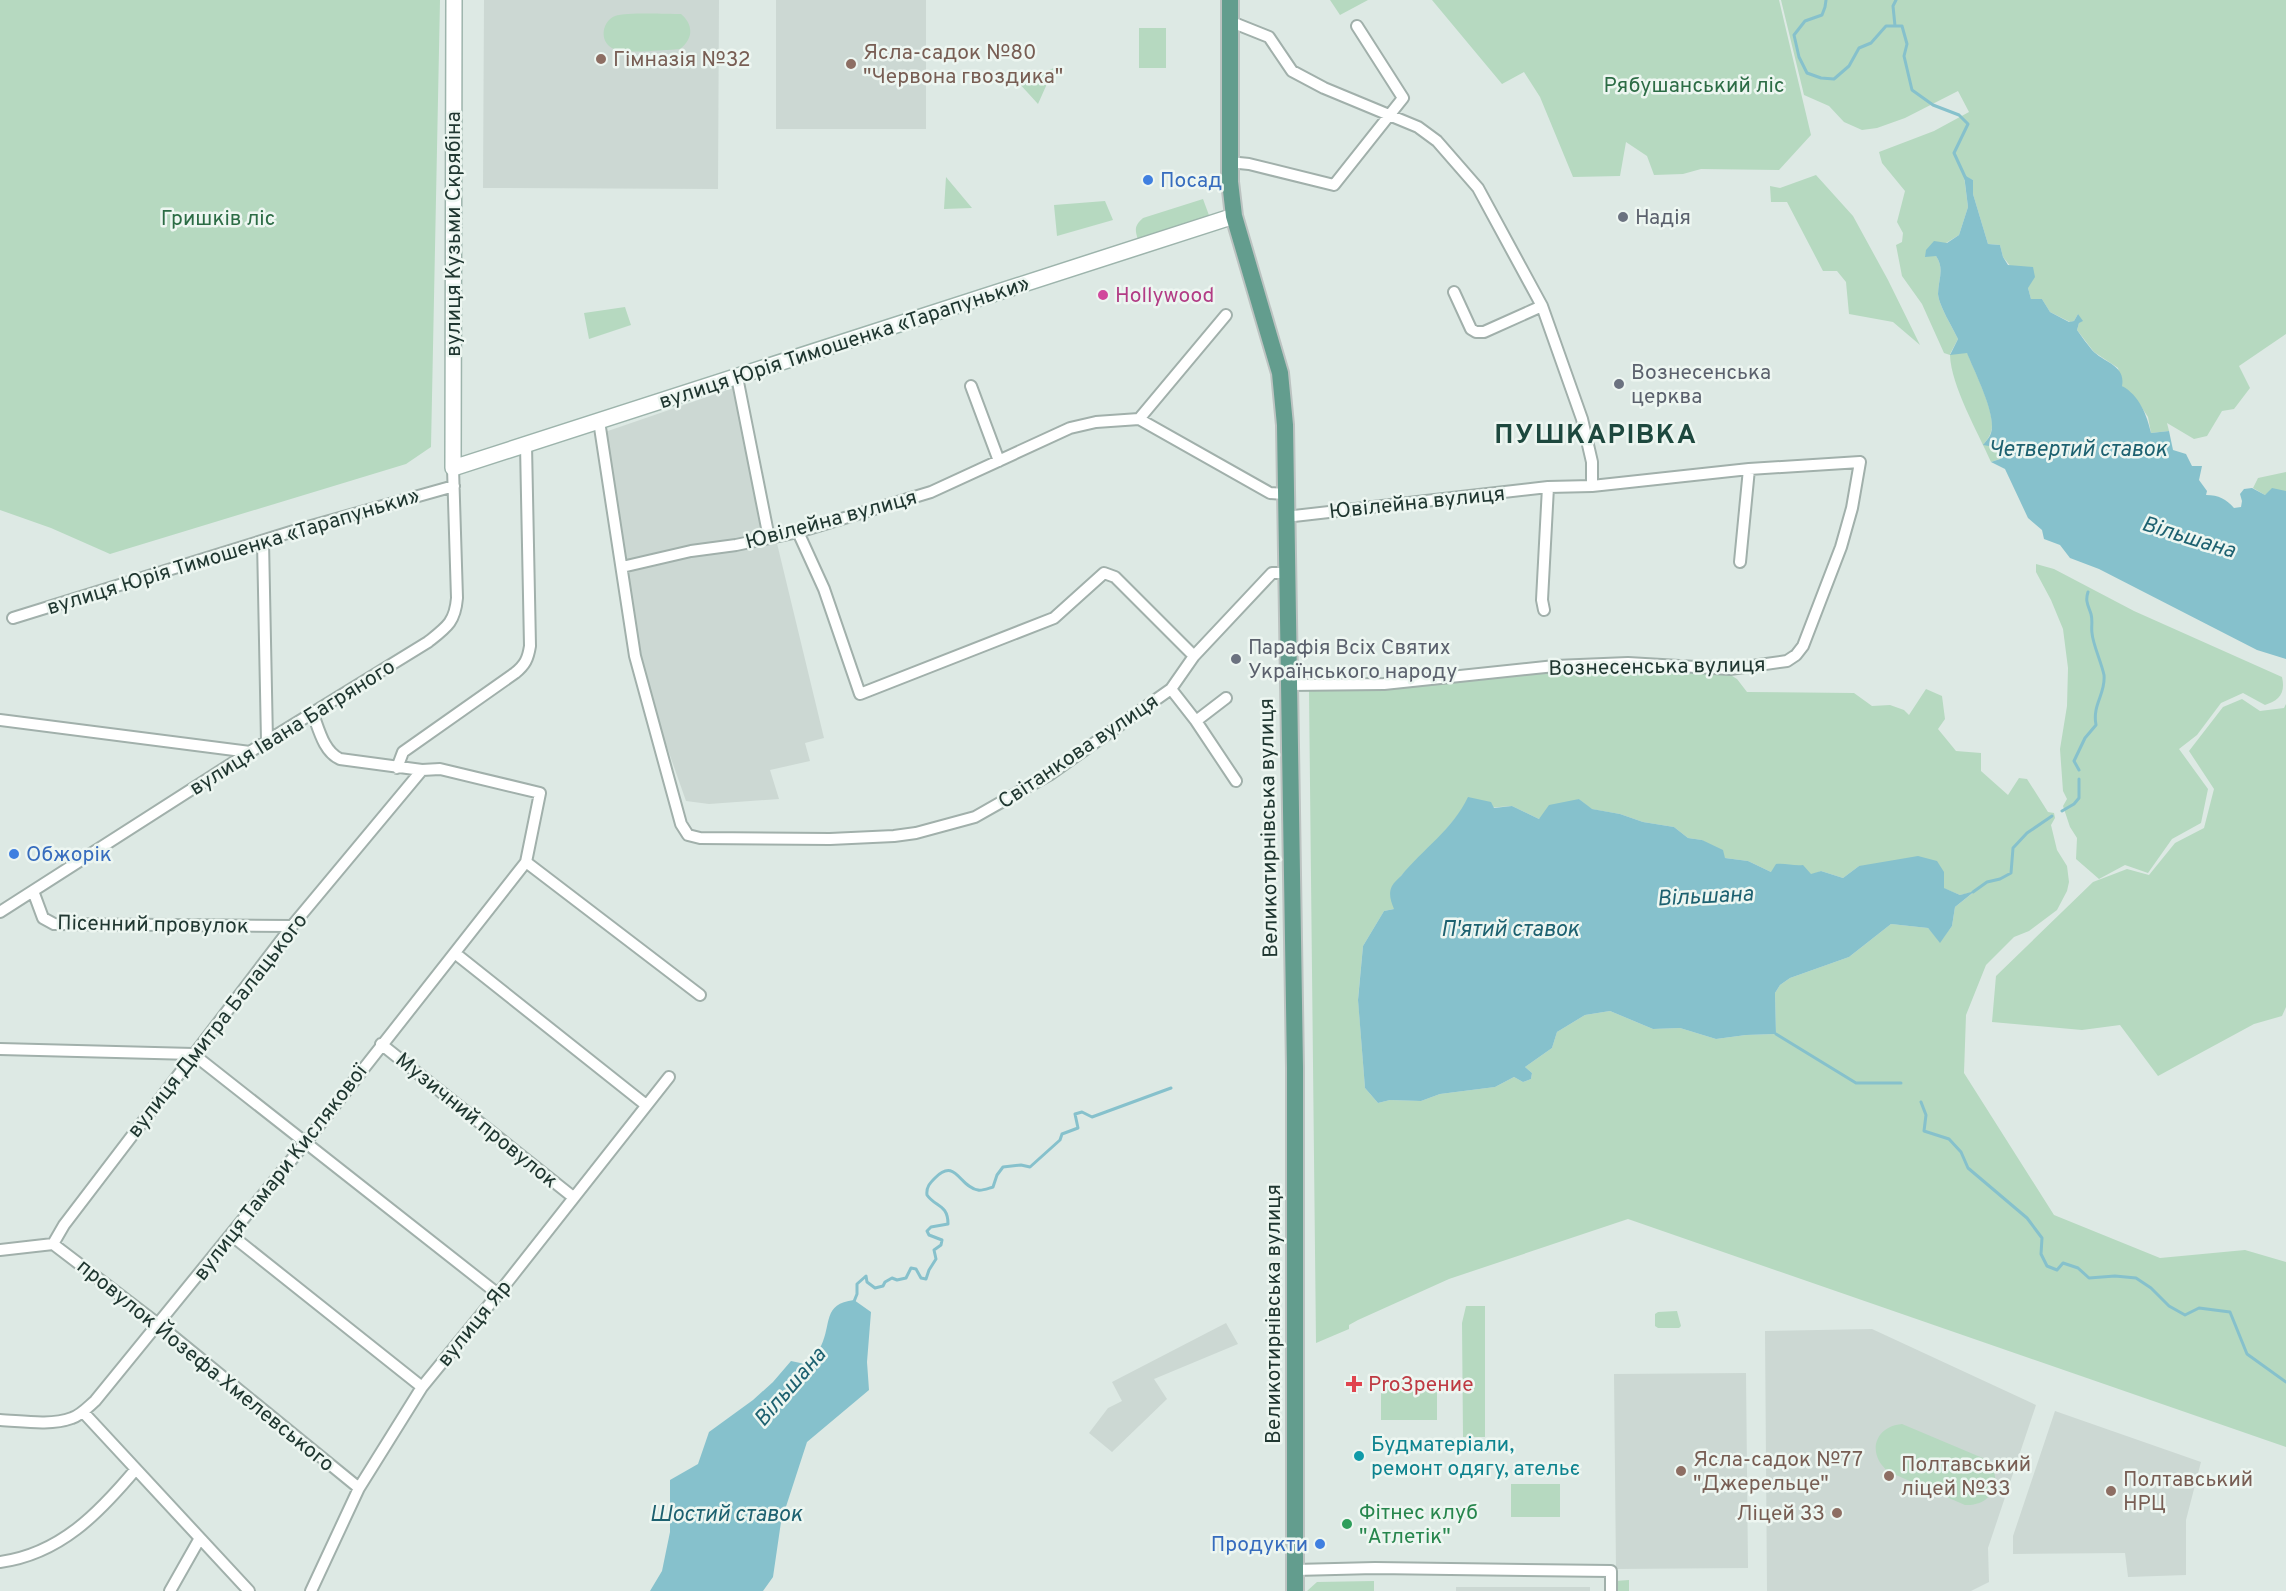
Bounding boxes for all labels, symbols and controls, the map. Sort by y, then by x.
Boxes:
place label: Ясла-садок №80 "Червона гвоздика" [863,40,1063,91]
place label: Гімназія №32 [613,47,751,74]
marker: Гімназія №32 [594,52,608,66]
marker: Ясла-садок №80 "Червона гвоздика" [844,57,858,71]
park label: Рябушанський ліс [1604,73,1784,100]
street label: вулиця Кузьми Скрябіна [441,111,468,357]
place label: Посад [1160,168,1222,195]
marker: Посад [1141,173,1155,187]
place label: Надія [1635,205,1691,232]
park label: Гришків ліс [161,206,275,233]
marker: Надія [1616,210,1630,224]
street label: вулиця Юрія Тимошенка «Тарапуньки» [656,271,1033,416]
place label: Hollywood [1115,283,1214,310]
marker: Hollywood [1096,288,1110,302]
place label: Вознесенська церква [1631,360,1771,411]
marker: Вознесенська церква [1612,377,1626,391]
district label: ПУШКАРІВКА [1494,419,1698,453]
water label: Четвертий ставок [1989,437,2168,464]
street label: Ювілейна вулиця [1328,481,1506,526]
street label: вулиця Юрія Тимошенка «Тарапуньки» [44,483,423,622]
street label: Ювілейна вулиця [743,485,920,556]
water label: Вільшана [2138,511,2239,566]
place label: Парафія Всіх Святих Українського народу [1248,635,1457,686]
marker: Парафія Всіх Святих Українського народу [1229,652,1243,666]
street label: Вознесенська вулиця [1548,652,1766,683]
street label: вулиця Івана Багряного [185,654,401,803]
street label: Світанкова вулиця [993,689,1164,816]
street label: Великотирнівська вулиця [1254,698,1285,958]
place label: Обжорік [26,842,112,869]
marker: Обжорік [7,847,21,861]
water label: Вільшана [1656,881,1755,914]
street label: вулиця Дмитра Балацького [122,908,314,1144]
street label: Пісенний провулок [57,910,249,941]
water label: П'ятий ставок [1441,917,1580,944]
street label: Музичний провулок [389,1047,563,1195]
street label: вулиця Тамари Кислякової [188,1059,375,1287]
street label: Великотирнівська вулиця [1261,1184,1288,1444]
street label: провулок Йозефа Хмелевського [71,1253,340,1479]
street label: вулиця Яр [432,1275,518,1373]
water label: Вільшана [749,1342,833,1433]
place label: ProЗрение [1368,1372,1473,1399]
marker: ProЗрение [1345,1375,1363,1393]
place label: Будматеріали, ремонт одягу, ательє [1371,1432,1580,1483]
place label: Ясла-садок №77 "Джерельце" [1693,1447,1863,1498]
marker: Будматеріали, ремонт одягу, ательє [1352,1449,1366,1463]
place label: Полтавський ліцей №33 [1901,1452,2031,1503]
marker: Ясла-садок №77 "Джерельце" [1674,1464,1688,1478]
place label: Полтавський НРЦ [2123,1467,2253,1518]
marker: Полтавський ліцей №33 [1882,1469,1896,1483]
marker: Полтавський НРЦ [2104,1484,2118,1498]
place label: Фітнес клуб "Атлетік" [1359,1500,1478,1551]
place label: Ліцей 33 [1736,1501,1825,1528]
water label: Шостий ставок [650,1502,803,1529]
marker: Ліцей 33 [1830,1506,1844,1520]
marker: Фітнес клуб "Атлетік" [1340,1517,1354,1531]
place label: Продукти [1211,1532,1308,1559]
marker: Продукти [1313,1537,1327,1551]

